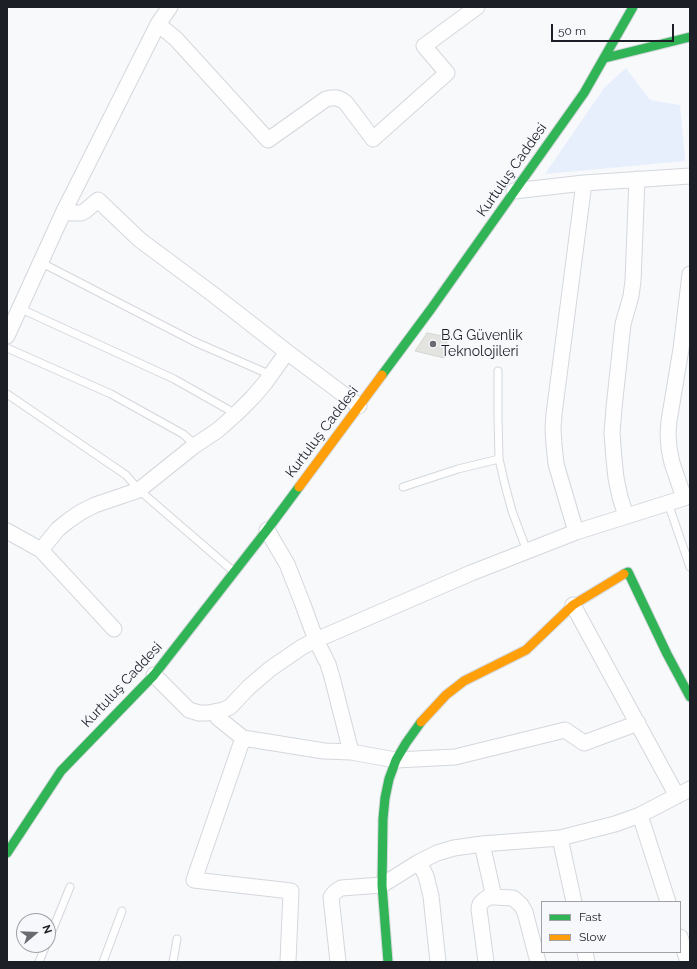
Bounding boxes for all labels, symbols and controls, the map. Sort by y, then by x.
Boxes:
scale bar [553,16,676,42]
text: 50 m [558,24,586,38]
street label: Kurtuluş Caddesi [474,120,550,220]
place label: B.G Güvenlik Teknolojileri [441,328,523,360]
marker: B.G Güvenlik Teknolojileri [428,339,438,349]
street label: Kurtuluş Caddesi [282,383,362,481]
street label: Kurtuluş Caddesi [78,639,166,731]
legend [541,901,681,953]
text: Fast [579,910,602,924]
north arrow [16,913,56,953]
text: N [39,923,54,935]
text: Slow [579,930,606,944]

